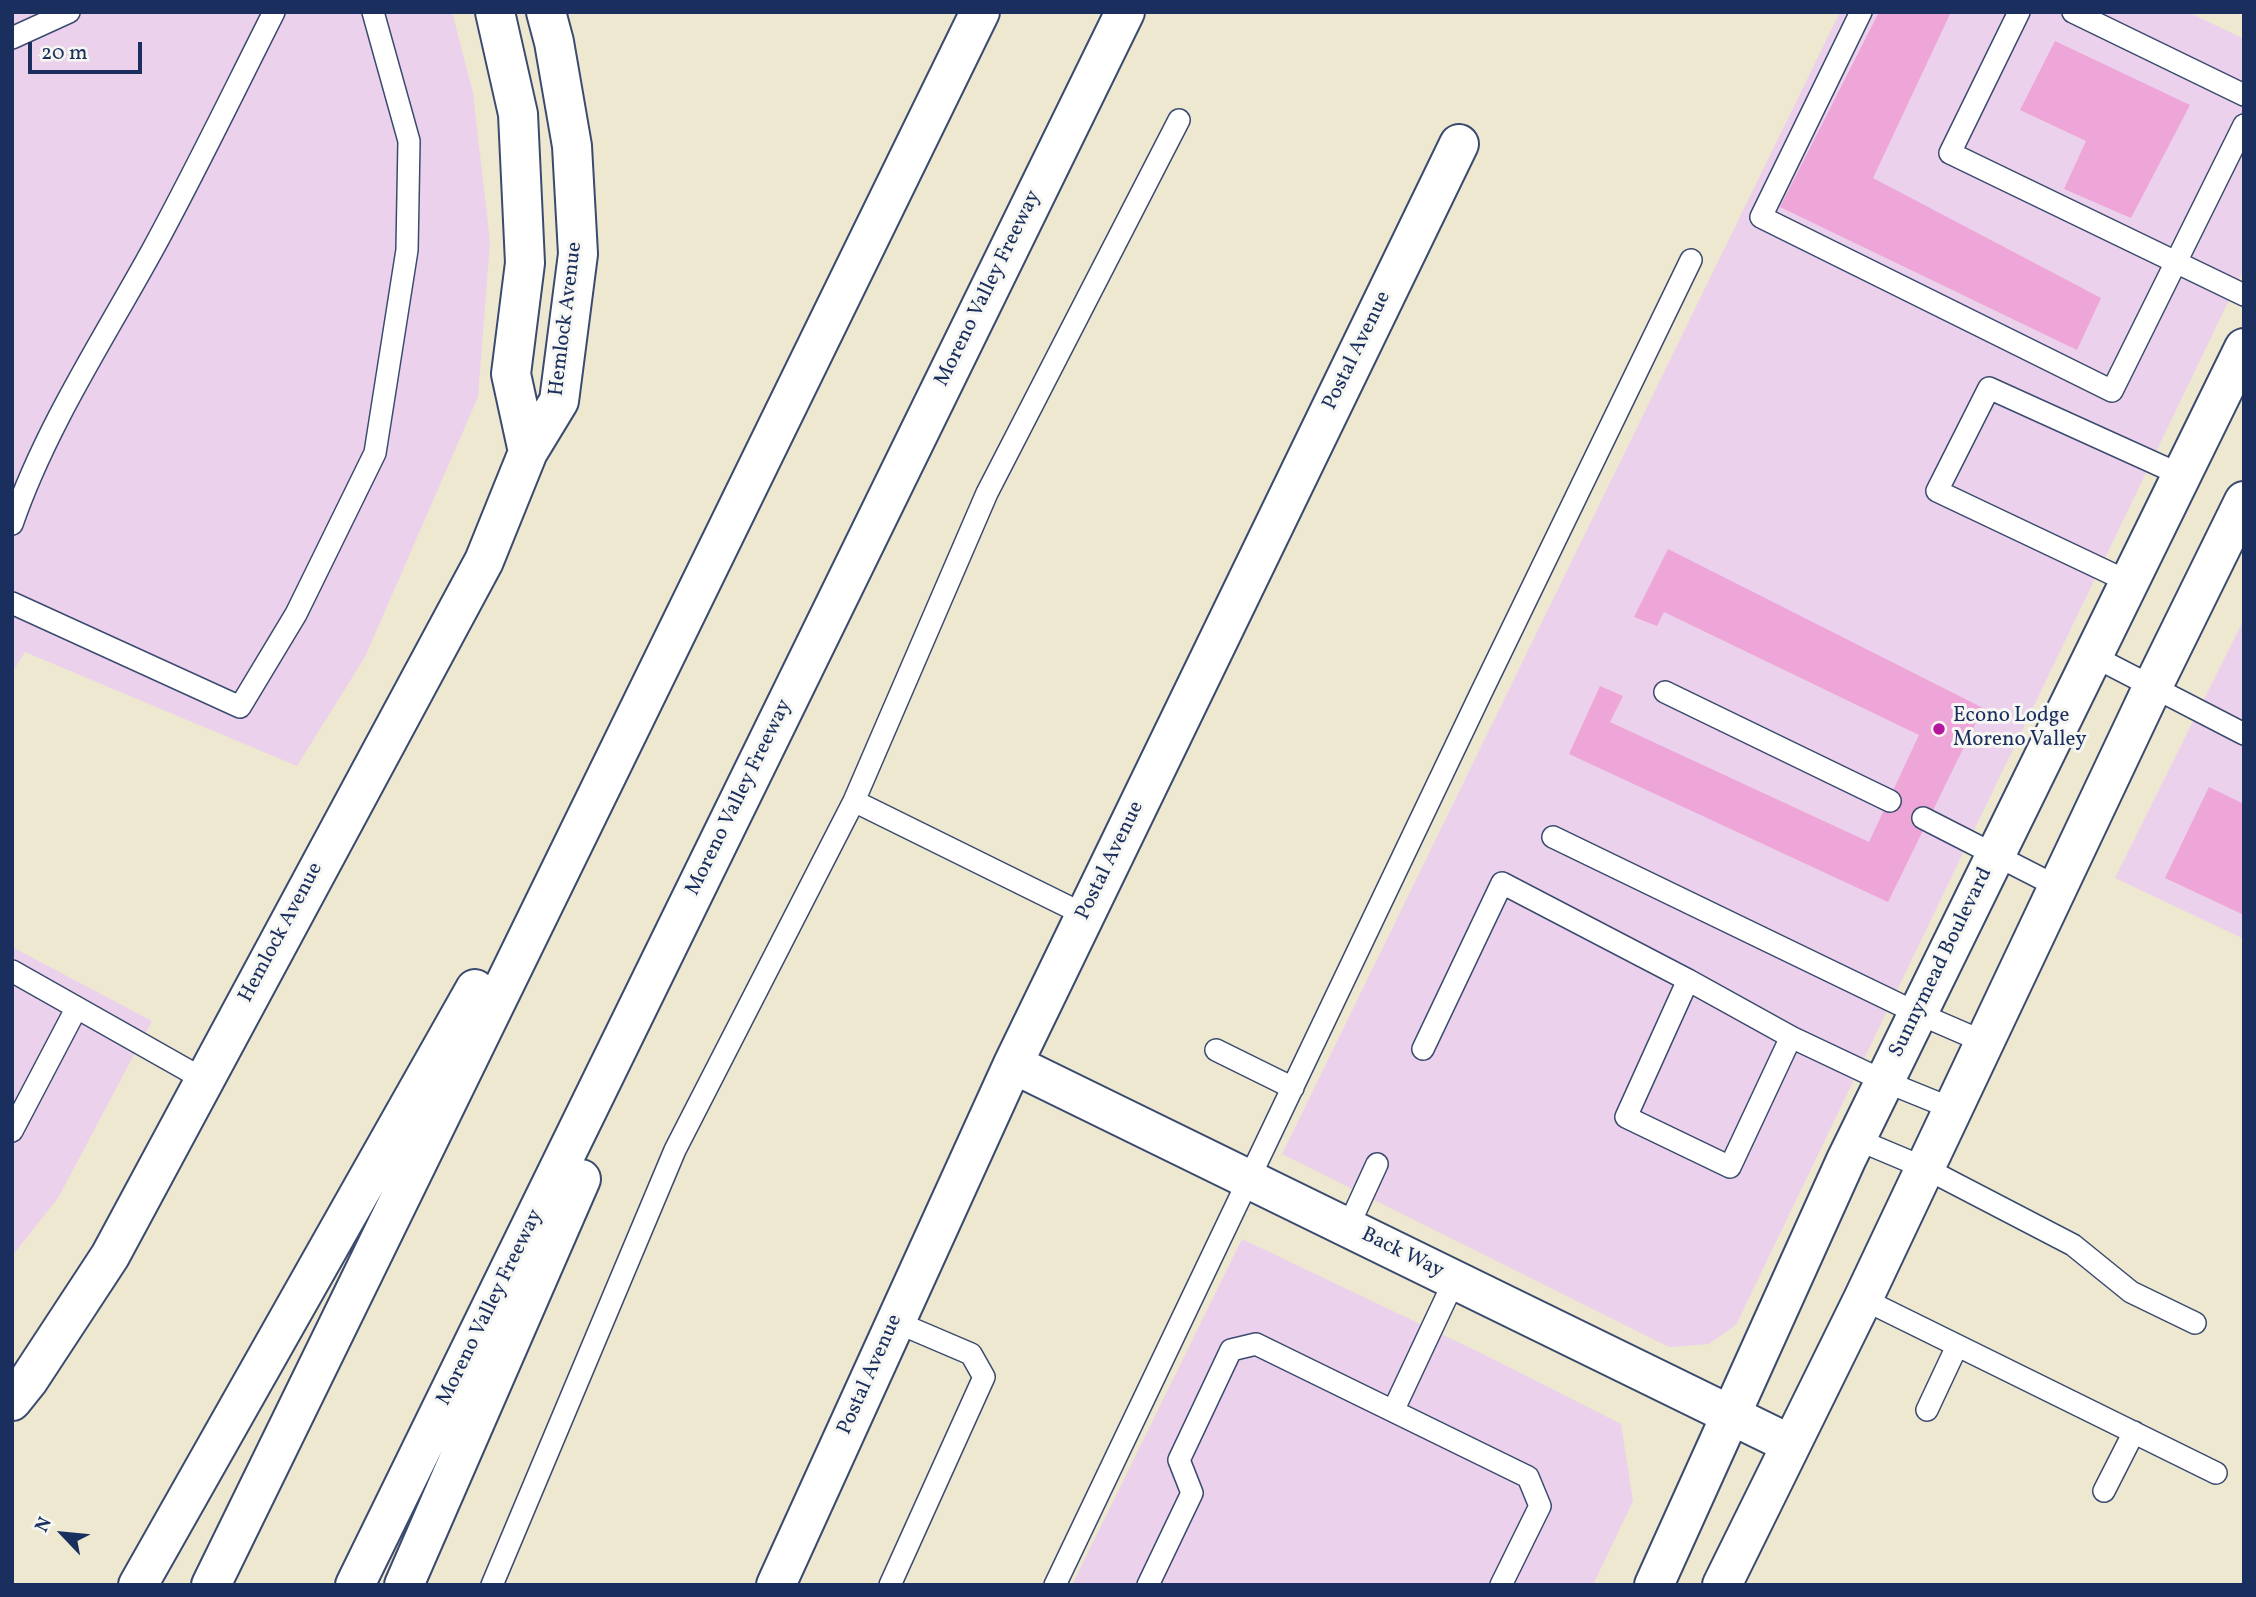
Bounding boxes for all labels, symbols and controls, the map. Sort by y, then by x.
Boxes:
scale bar [32,28,145,72]
text: 20 m [41,39,87,68]
street label: Moreno Valley Freeway [931,187,1047,391]
street label: Hemlock Avenue [545,241,589,397]
street label: Postal Avenue [1318,288,1398,414]
street label: Moreno Valley Freeway [682,696,798,900]
place label: Econo Lodge Moreno Valley [1953,704,2087,754]
marker: Econo Lodge Moreno Valley [1931,721,1947,737]
street label: Postal Avenue [1071,798,1151,924]
street label: Hemlock Avenue [234,859,330,1007]
street label: Sunnymead Boulevard [1885,864,1999,1062]
street label: Moreno Valley Freeway [433,1206,549,1410]
street label: Back Way [1357,1223,1447,1285]
street label: Postal Avenue [833,1311,909,1439]
north arrow [28,1499,98,1569]
text: N [29,1513,59,1537]

